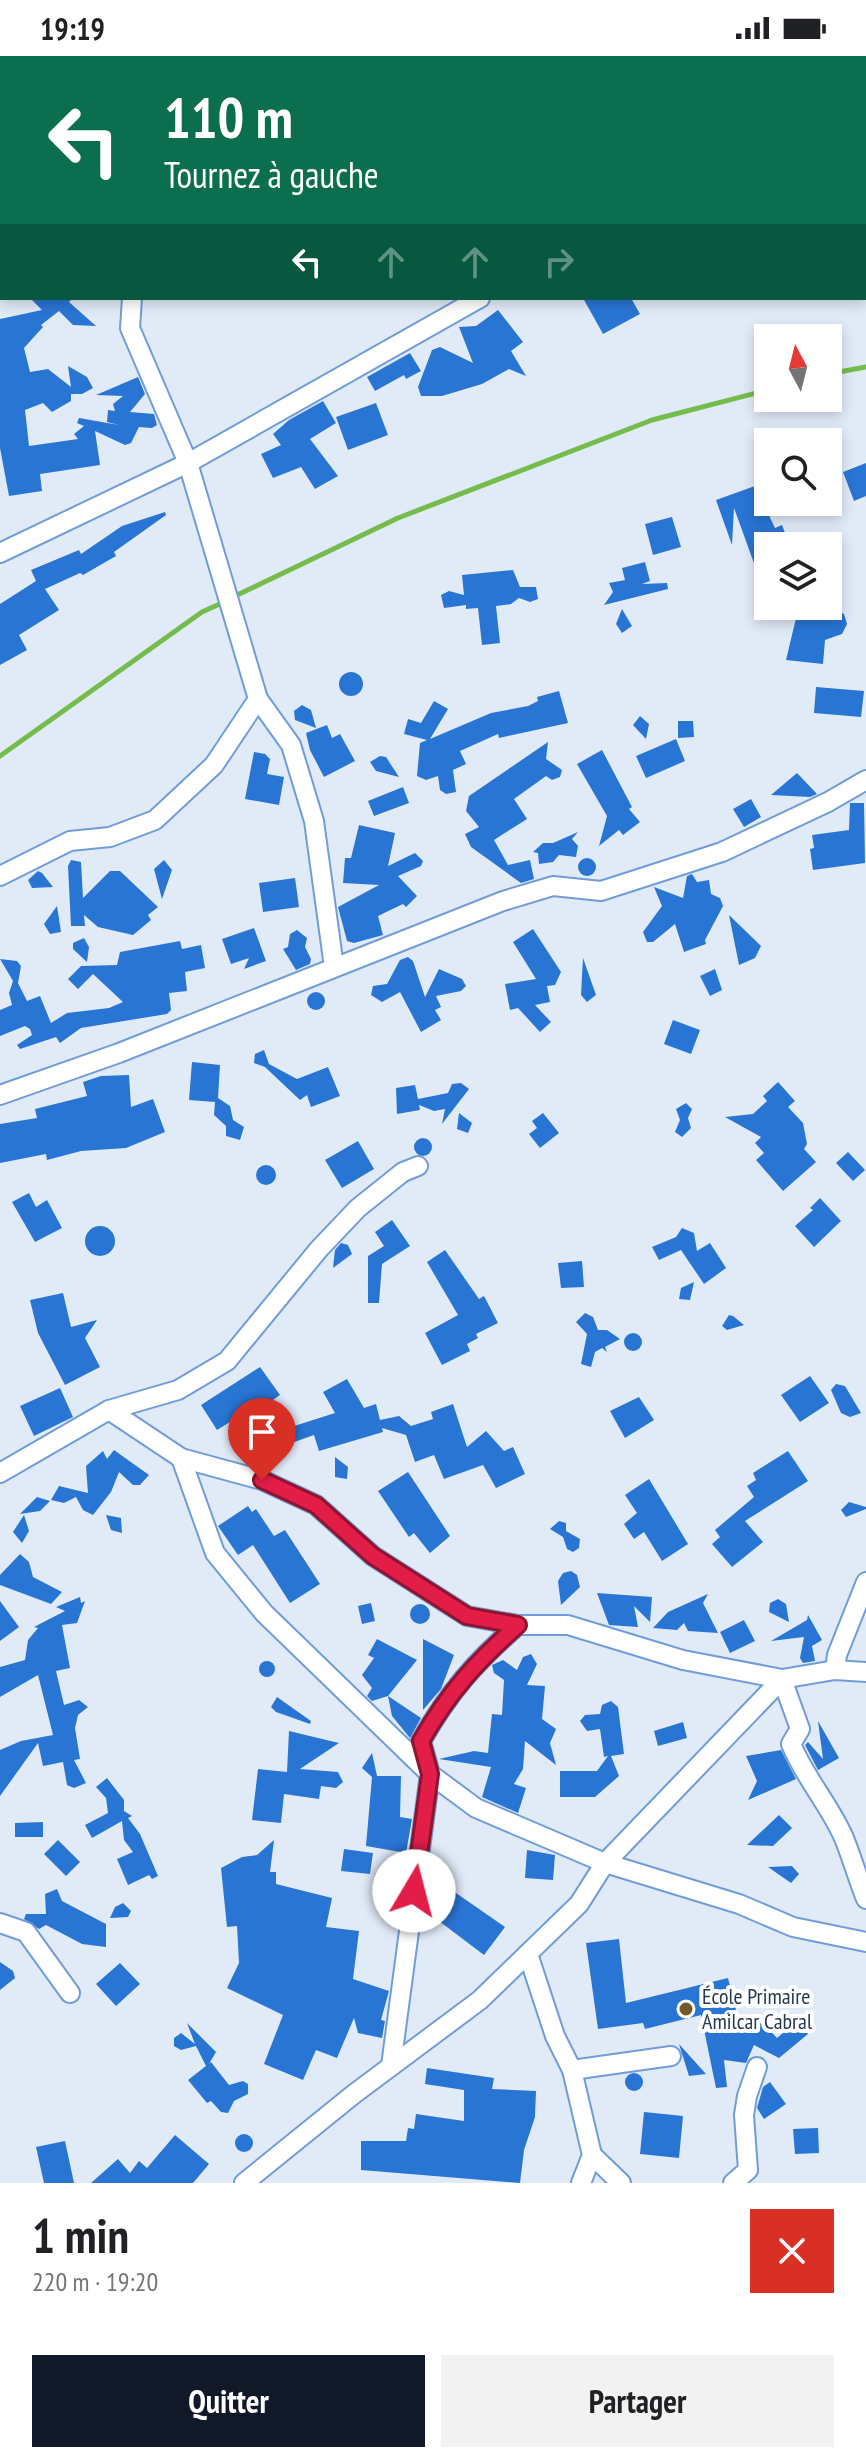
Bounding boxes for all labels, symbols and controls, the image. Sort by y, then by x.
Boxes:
text: 19:19 [40,9,105,48]
text: 110 m [164,81,293,153]
icon: left [32,88,136,192]
text: Tournez à gauche [164,151,379,198]
icon: left [285,240,329,284]
icon: ahead [369,240,413,284]
icon: ahead [453,240,497,284]
icon: right [537,240,581,284]
north arrow [754,324,842,412]
map controls [754,324,842,620]
button: search [754,428,842,516]
button: layers [754,532,842,620]
pin [228,1398,296,1480]
icon: arrive [240,1410,284,1454]
position arrow [372,1849,456,1933]
place label: École Primaire Amilcar Cabral [702,1982,813,2035]
marker: École Primaire Amilcar Cabral [677,2000,695,2018]
text: 1 min [32,2204,129,2266]
button: close [750,2209,834,2293]
text: 220 m · 19:20 [32,2265,158,2298]
button: Quitter [32,2355,425,2447]
button: Partager [441,2355,834,2447]

